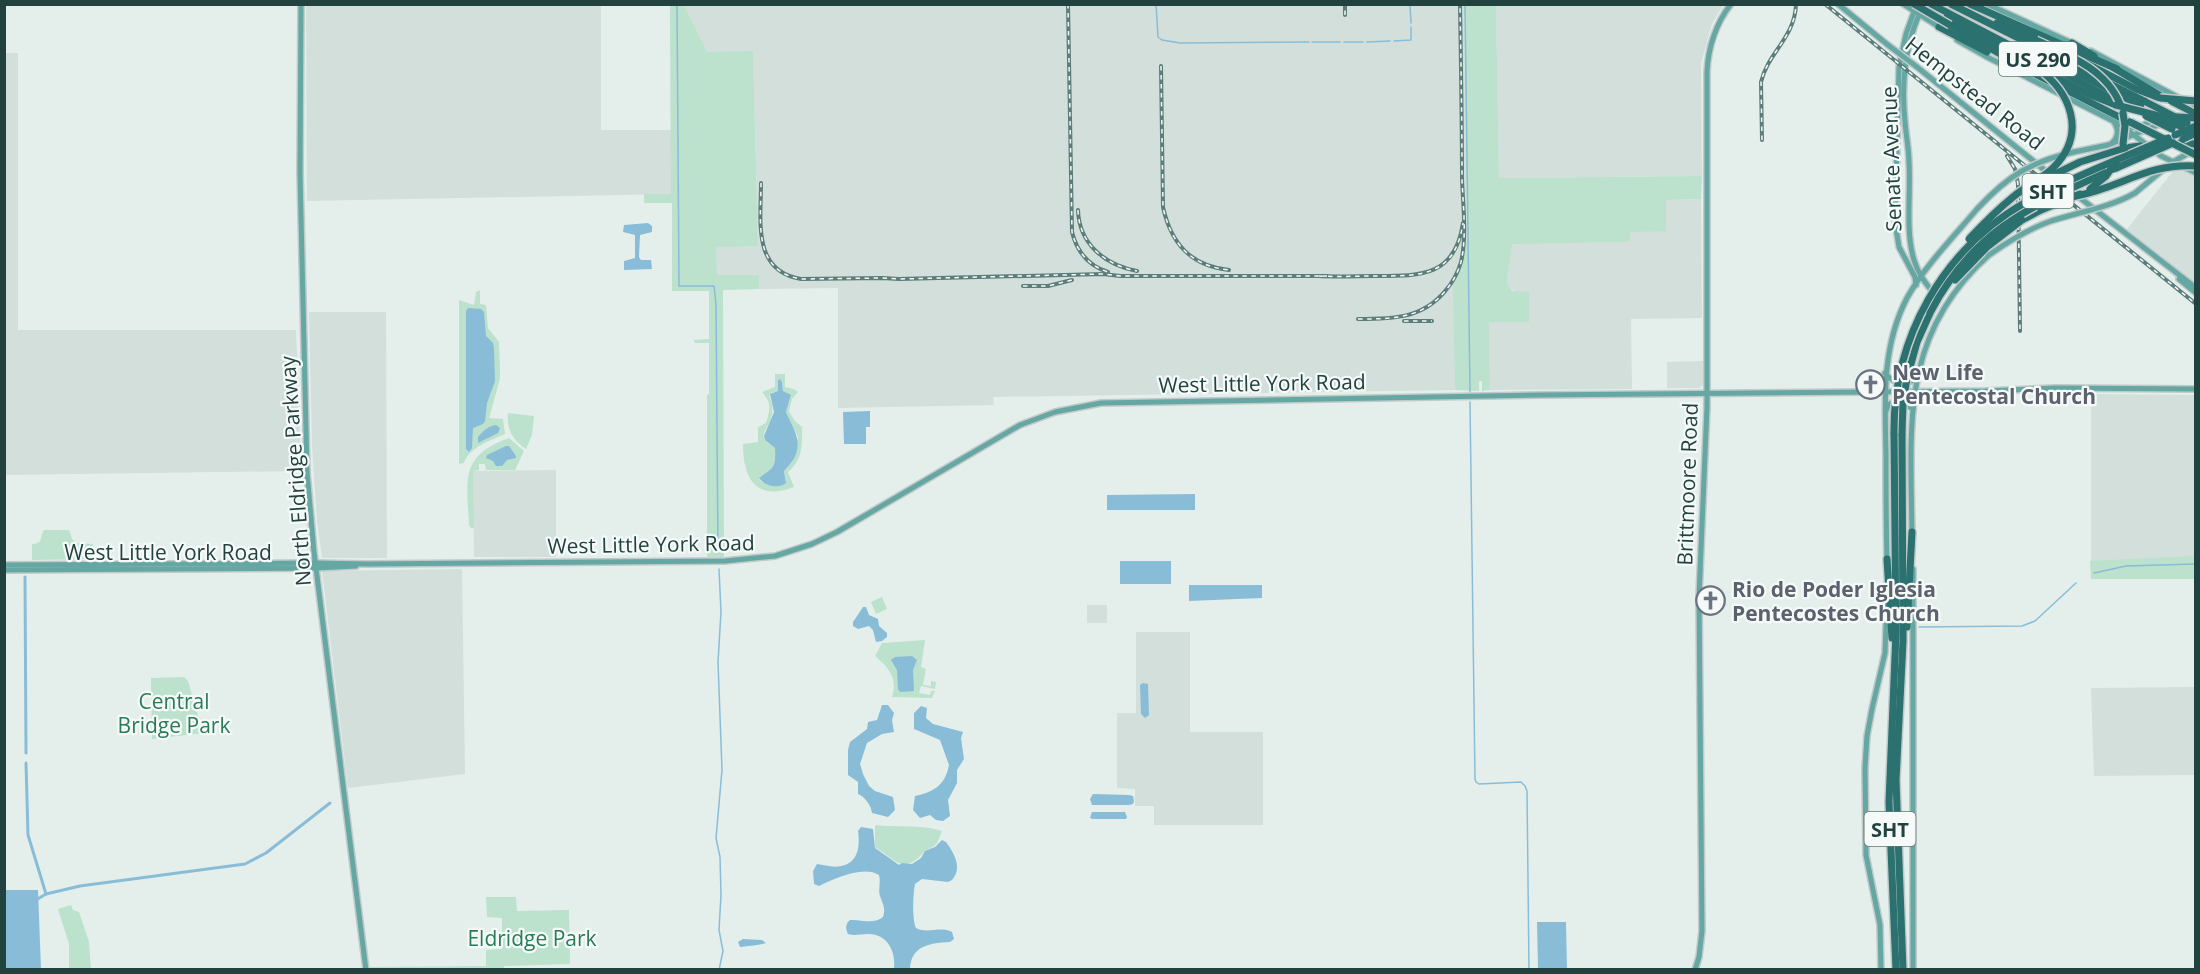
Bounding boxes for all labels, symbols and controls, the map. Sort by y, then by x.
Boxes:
street label: Hempstead Road [1900,30,2050,156]
road number: US 290 [1999,42,2077,76]
street label: Senate Avenue [1874,86,1908,232]
road number: SHT [2022,174,2074,208]
street label: North Eldridge Parkway [273,355,317,587]
place label: New Life Pentecostal Church [1892,358,2096,410]
street label: West Little York Road [1158,367,1366,399]
church icon: New Life Pentecostal Church [1855,368,1887,400]
street label: Brittmoore Road [1670,402,1704,566]
street label: West Little York Road [547,528,755,560]
street label: West Little York Road [64,538,272,566]
place label: Rio de Poder Iglesia Pentecostes Church [1732,575,1940,627]
church icon: Rio de Poder Iglesia Pentecostes Church [1695,585,1727,617]
park label: Central Bridge Park [118,687,230,739]
road number: SHT [1864,812,1916,846]
park label: Eldridge Park [467,924,597,952]

